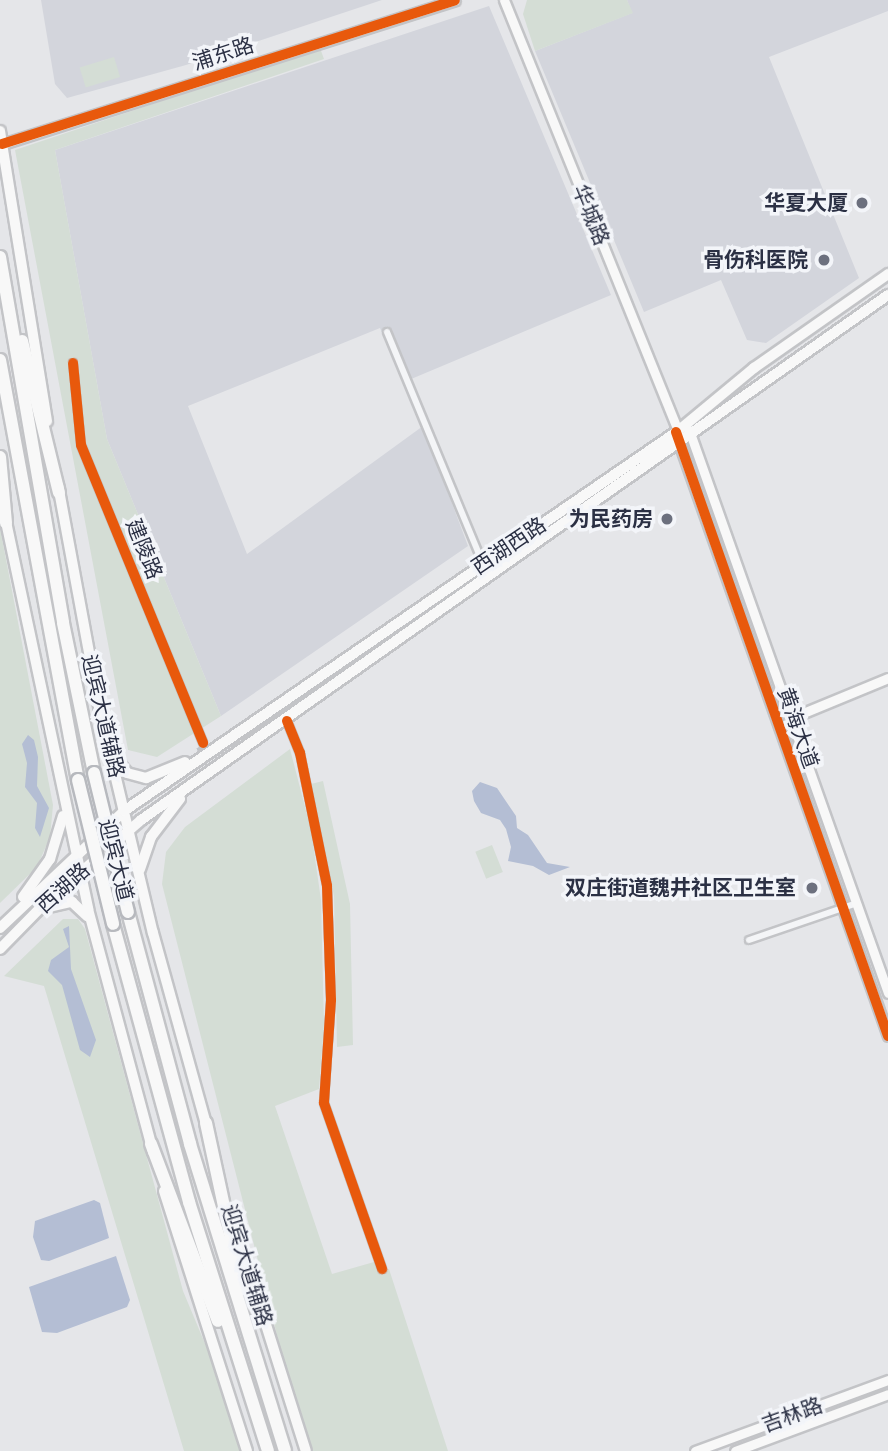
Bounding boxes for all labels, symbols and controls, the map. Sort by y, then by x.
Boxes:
street label: 浦东路 [189,32,257,76]
street label: 华城路 [568,181,614,249]
place label: 华夏大厦 [764,190,848,216]
marker: 华夏大厦 [854,195,870,211]
place label: 骨伤科医院 [703,247,808,273]
marker: 骨伤科医院 [814,250,834,270]
place label: 为民药房 [569,506,653,532]
marker: 为民药房 [659,511,675,527]
street label: 西湖西路 [467,512,551,580]
street label: 建陵路 [121,515,167,583]
street label: 迎宾大道辅路 [77,652,129,780]
street label: 黄海大道 [772,684,824,772]
street label: 迎宾大道 [94,816,138,904]
street label: 西湖路 [31,858,95,918]
place label: 双庄街道魏井社区卫生室 [565,875,796,901]
marker: 双庄街道魏井社区卫生室 [802,878,822,898]
street label: 迎宾大道辅路 [217,1201,277,1329]
street label: 吉林路 [758,1392,826,1438]

